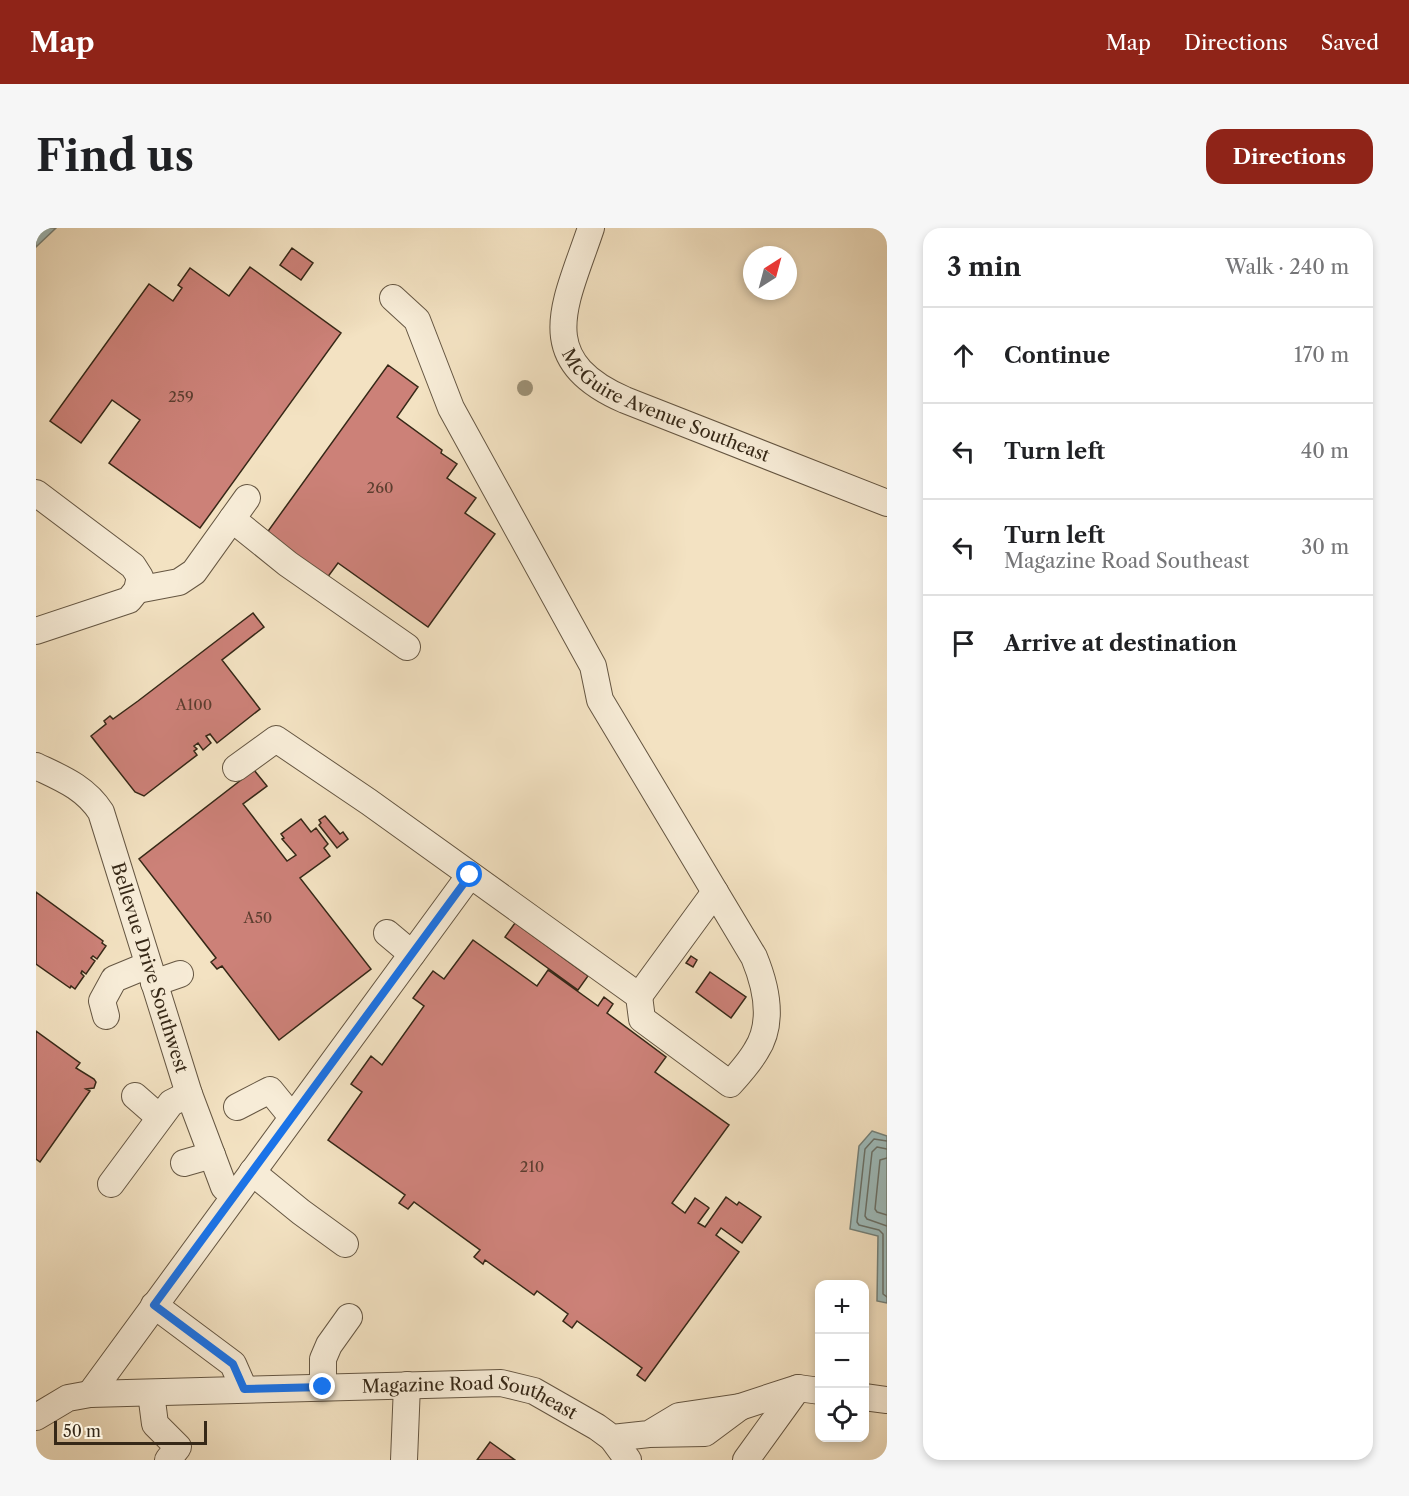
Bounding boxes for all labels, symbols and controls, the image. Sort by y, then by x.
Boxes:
text: Map [30,25,94,59]
text: Map [1106,30,1151,55]
text: Directions [1184,30,1288,55]
text: Saved [1321,30,1379,55]
button: Directions [1206,129,1373,184]
text: Find us [36,130,194,182]
north arrow [743,246,797,300]
text: 3 min [947,251,1021,283]
text: Walk · 240 m [1225,255,1349,279]
icon: ahead [947,339,980,372]
text: Continue [1004,342,1110,369]
text: 170 m [1294,343,1349,367]
street label: McGuire Avenue Southeast [557,345,773,467]
house number: 259 [168,387,194,406]
icon: left [947,435,980,468]
text: Turn left [1004,438,1105,465]
text: 40 m [1301,439,1349,463]
house number: 260 [367,478,393,497]
text: Turn left [1004,522,1105,549]
icon: left [947,531,980,564]
text: 30 m [1301,535,1349,559]
text: Magazine Road Southeast [1004,549,1249,573]
icon: arrive [947,627,980,660]
text: Arrive at destination [1004,630,1237,657]
house number: A100 [175,695,212,714]
street label: Bellevue Drive Southwest [106,860,193,1076]
route start [456,861,482,887]
house number: A50 [243,908,272,927]
house number: 210 [520,1157,544,1176]
map controls [815,1280,869,1442]
button: + [815,1280,869,1334]
button: − [815,1334,869,1388]
street label: Magazine Road Southeast [361,1372,582,1425]
route end [309,1373,335,1399]
button: locate [815,1388,869,1442]
scale bar [54,1418,207,1446]
text: 50 m [63,1421,101,1441]

